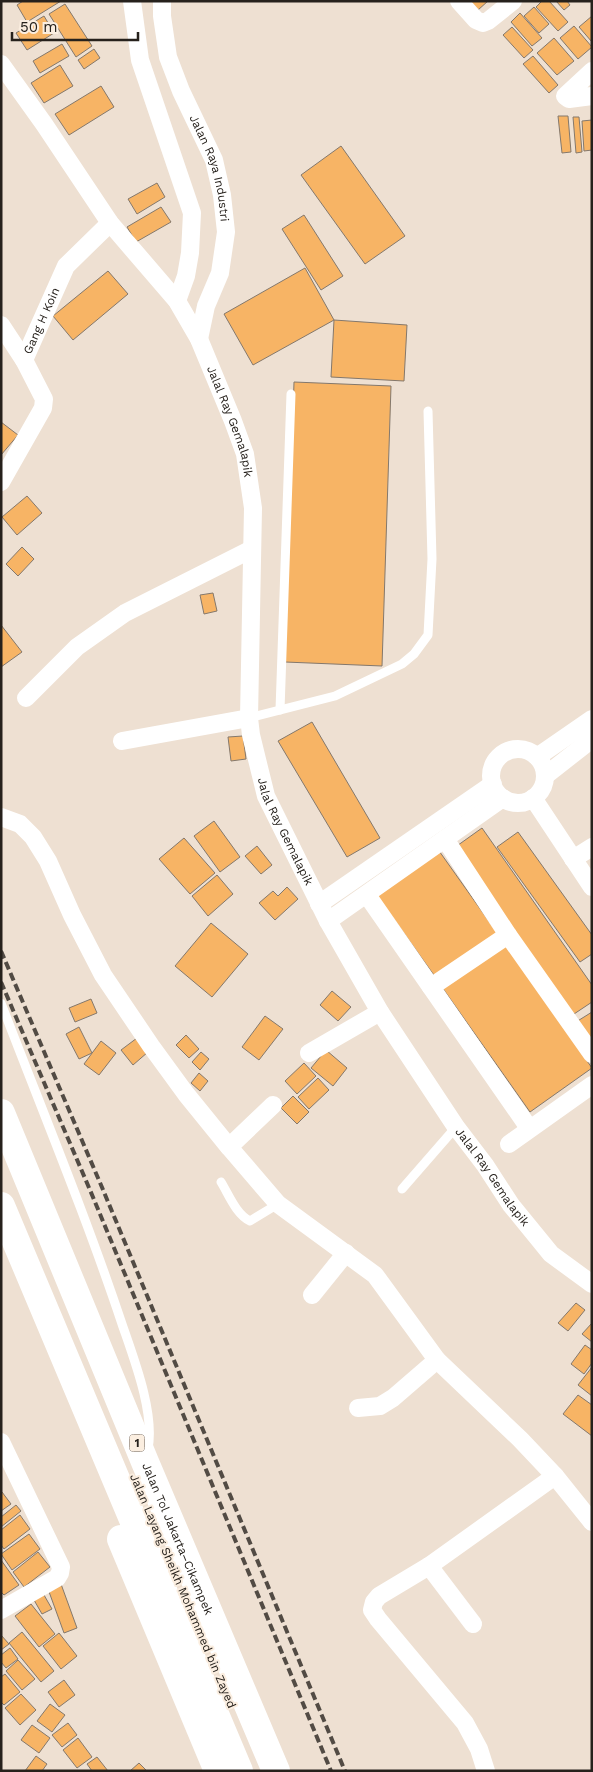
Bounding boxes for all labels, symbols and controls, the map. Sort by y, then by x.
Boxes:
scale bar [12,10,139,42]
text: 50 m [20,18,57,36]
street label: Jalan Raya Industri [186,113,232,222]
street label: Gang H Koin [21,285,63,356]
street label: Jalal Ray Gemalapik [204,364,255,478]
street label: Jalal Ray Gemalapik [255,776,316,888]
street label: Jalal Ray Gemalapik [452,1125,532,1229]
road number: 1 [130,1435,144,1452]
street label: Jalan Tol Jakarta–Cikampek [139,1461,216,1617]
street label: Jalan Layang Sheikh Mohammed bin Zayed [127,1472,239,1710]

